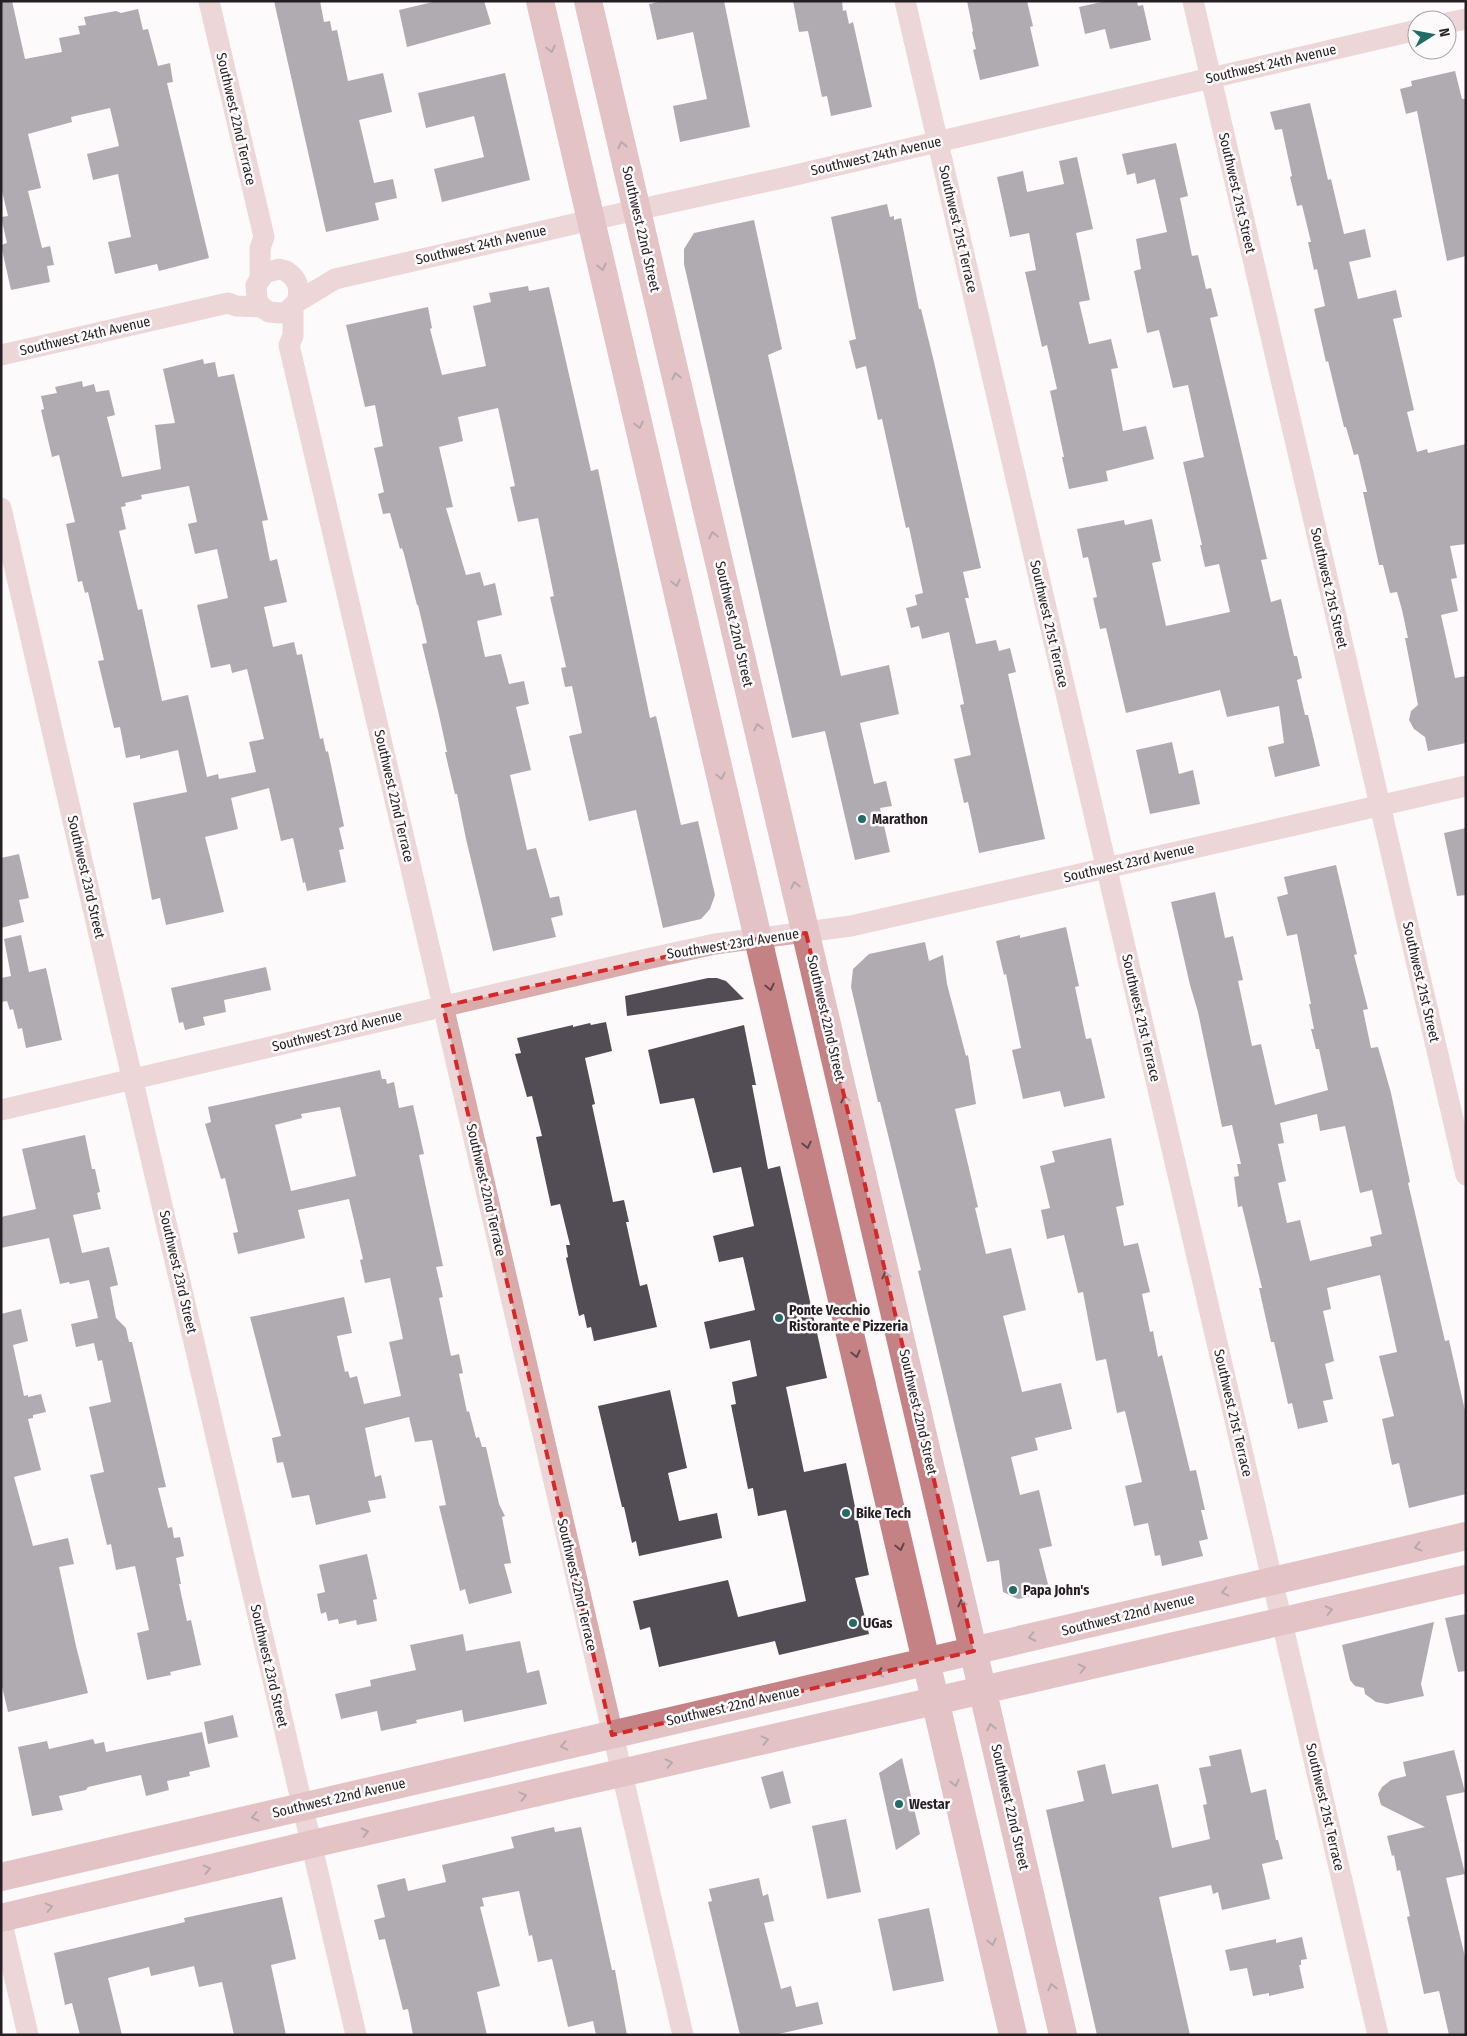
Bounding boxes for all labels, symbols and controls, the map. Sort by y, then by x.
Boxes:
north arrow [1407,10,1457,60]
text: N [1435,27,1453,38]
street label: Southwest 24th Avenue [1204,41,1338,87]
one-way arrow [545,44,556,53]
street label: Southwest 22nd Terrace [212,51,260,187]
street label: Southwest 21st Street [1215,131,1259,255]
street label: Southwest 24th Avenue [809,133,943,179]
one-way arrow [617,141,628,150]
street label: Southwest 22nd Street [618,164,664,294]
street label: Southwest 21st Terrace [935,164,981,294]
street label: Southwest 24th Avenue [414,222,548,268]
one-way arrow [596,263,607,272]
street label: Southwest 24th Avenue [18,313,152,359]
one-way arrow [671,372,682,381]
one-way arrow [633,421,644,430]
street label: Southwest 21st Street [1307,526,1351,650]
one-way arrow [708,530,719,539]
street label: Southwest 22nd Street [711,559,757,689]
street label: Southwest 21st Terrace [1026,559,1072,689]
one-way arrow [670,579,681,588]
one-way arrow [753,722,764,731]
street label: Southwest 22nd Terrace [370,728,418,864]
one-way arrow [715,771,726,780]
place label: Marathon [872,811,928,828]
marker: Marathon [856,813,868,825]
street label: Southwest 23rd Street [64,814,109,941]
street label: Southwest 23rd Avenue [1062,840,1196,886]
one-way arrow [790,881,801,890]
street label: Southwest 21st Street [1399,920,1443,1044]
street label: Southwest 23rd Avenue [666,925,800,963]
street label: Southwest 22nd Street [803,953,849,1083]
street label: Southwest 21st Terrace [1118,953,1164,1083]
one-way arrow [764,982,775,991]
street label: Southwest 23rd Avenue [270,1007,404,1055]
one-way arrow [840,1095,851,1104]
street label: Southwest 22nd Terrace [462,1122,510,1258]
one-way arrow [801,1140,812,1149]
street label: Southwest 23rd Street [156,1209,201,1336]
one-way arrow [881,1270,892,1279]
place label: Ponte Vecchio Ristorante e Pizzeria [789,1302,908,1335]
marker: Ponte Vecchio Ristorante e Pizzeria [773,1312,785,1324]
street label: Southwest 22nd Street [895,1347,941,1477]
street label: Southwest 21st Terrace [1210,1348,1256,1478]
one-way arrow [850,1350,861,1359]
place label: Bike Tech [856,1505,911,1522]
marker: Bike Tech [840,1507,852,1519]
street label: Southwest 22nd Terrace [553,1517,601,1653]
one-way arrow [1414,1541,1423,1552]
one-way arrow [894,1542,905,1551]
place label: Papa John's [1023,1582,1089,1599]
marker: Papa John's [1007,1584,1019,1596]
one-way arrow [1220,1586,1229,1597]
street label: Southwest 22nd Avenue [1060,1590,1196,1640]
one-way arrow [957,1599,968,1608]
street label: Southwest 23rd Street [247,1603,292,1730]
one-way arrow [1325,1605,1334,1616]
place label: UGas [863,1615,893,1632]
marker: UGas [847,1617,859,1629]
one-way arrow [1028,1631,1037,1642]
one-way arrow [1077,1663,1086,1674]
one-way arrow [875,1667,884,1678]
street label: Southwest 22nd Avenue [665,1682,801,1730]
one-way arrow [986,1722,997,1731]
one-way arrow [761,1735,770,1746]
one-way arrow [560,1740,569,1751]
street label: Southwest 22nd Street [987,1742,1033,1872]
street label: Southwest 21st Terrace [1302,1742,1348,1872]
one-way arrow [664,1758,673,1768]
street label: Southwest 22nd Avenue [271,1774,407,1822]
one-way arrow [949,1779,960,1788]
one-way arrow [519,1791,528,1802]
place label: Westar [909,1796,951,1813]
marker: Westar [893,1798,905,1810]
one-way arrow [250,1811,259,1822]
one-way arrow [360,1827,369,1838]
one-way arrow [202,1864,211,1875]
one-way arrow [44,1902,53,1913]
one-way arrow [986,1937,997,1946]
one-way arrow [1047,1983,1058,1992]

